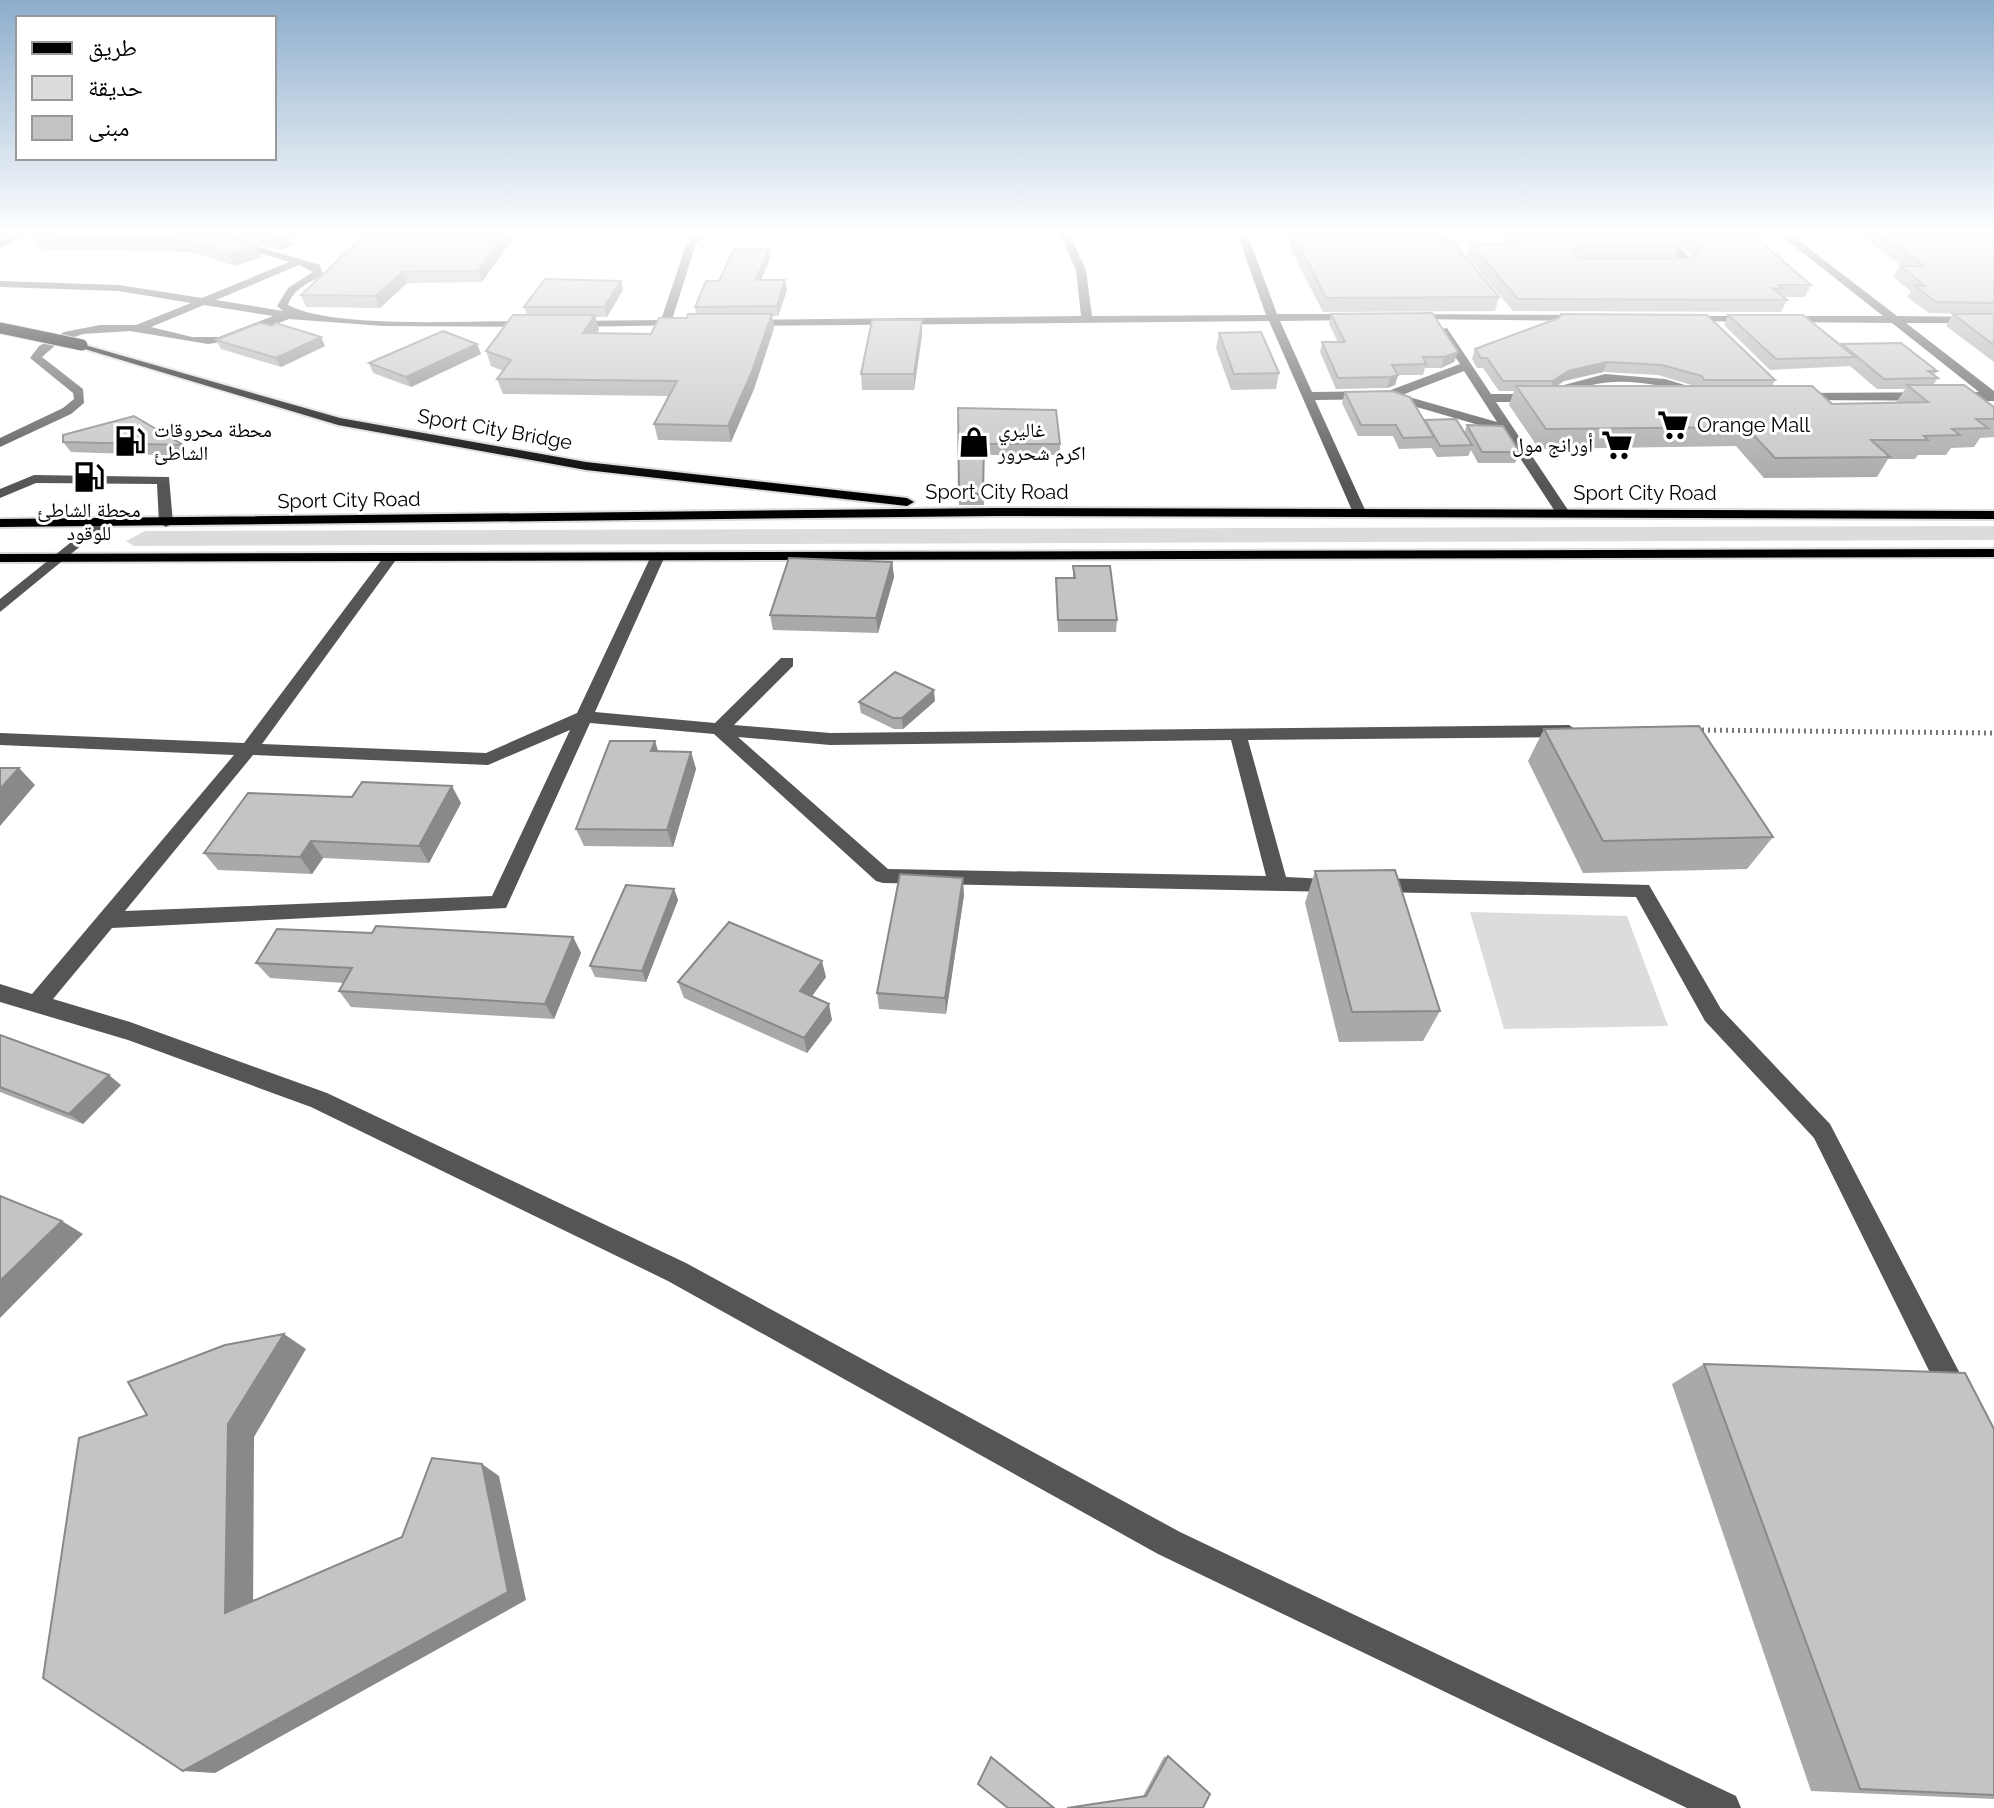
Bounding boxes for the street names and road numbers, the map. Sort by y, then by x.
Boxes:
street label: Sport City Bridge [416,404,574,454]
street label: Sport City Road [925,480,1069,504]
street label: Sport City Road [1573,481,1717,505]
street label: Sport City Road [277,487,421,513]

